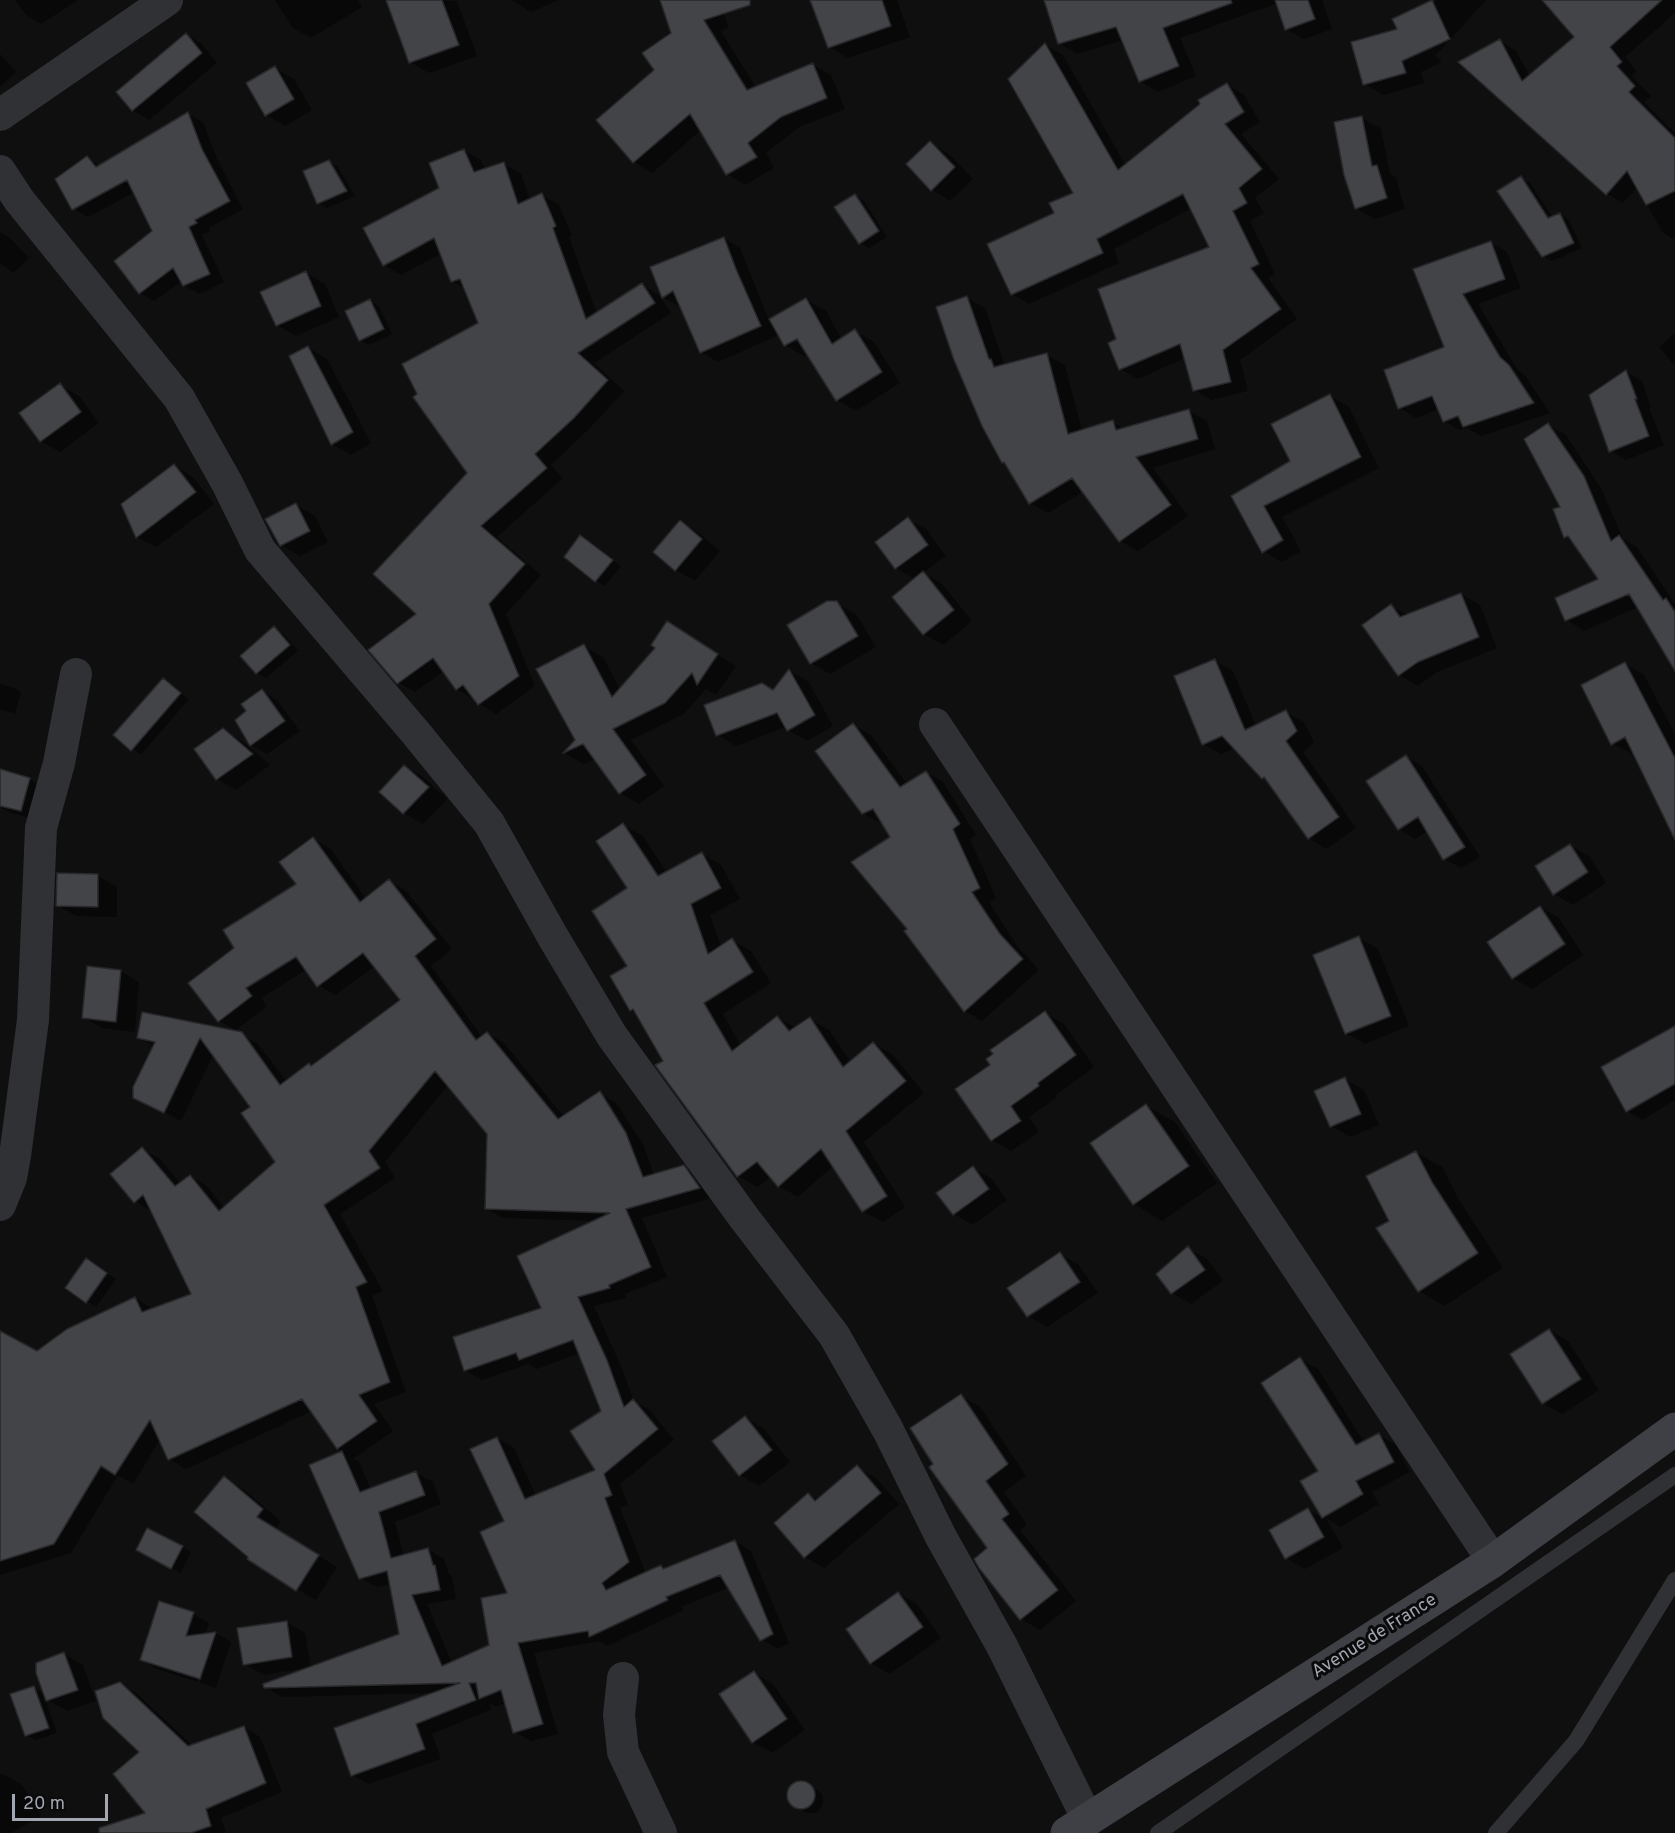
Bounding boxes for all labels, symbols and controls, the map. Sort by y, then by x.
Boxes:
street label: Avenue de France [1309,1590,1441,1684]
scale bar [15,1782,111,1820]
text: 20 m [23,1793,65,1816]

